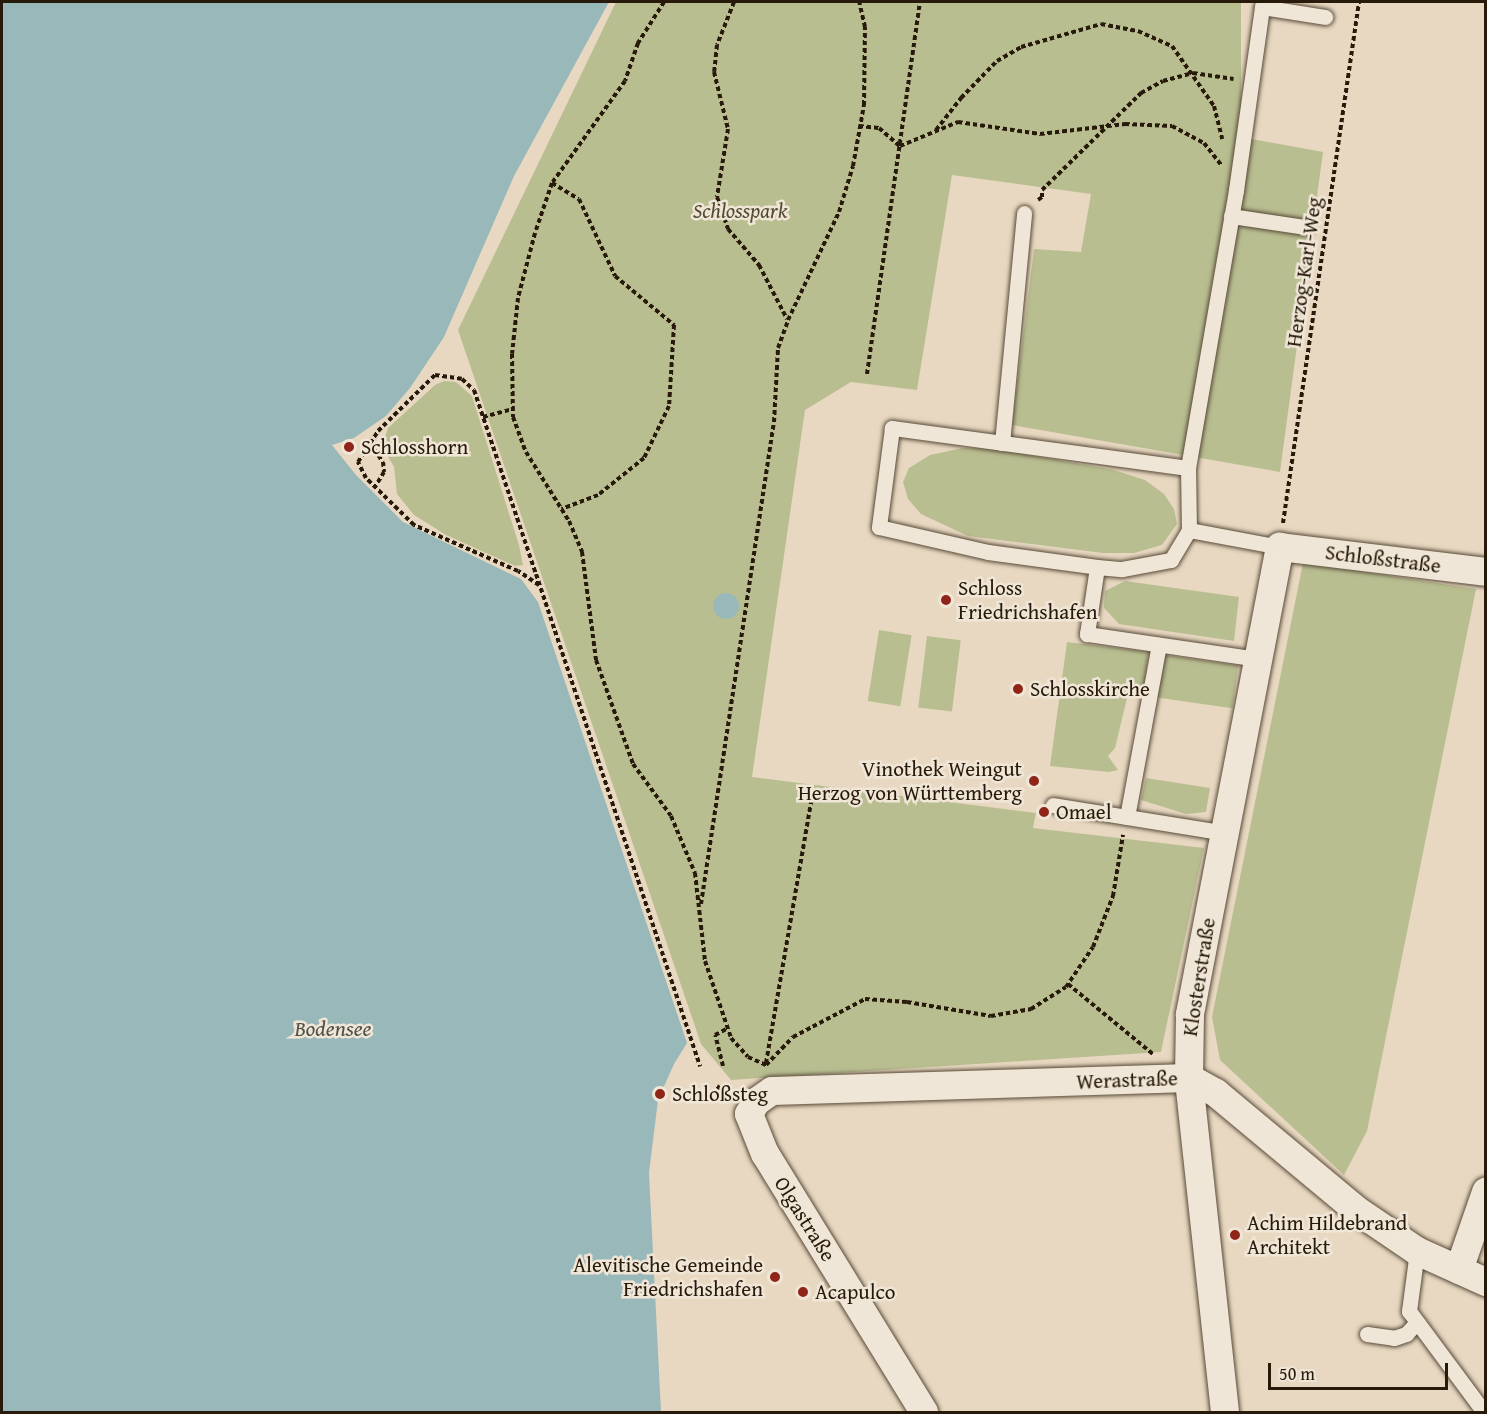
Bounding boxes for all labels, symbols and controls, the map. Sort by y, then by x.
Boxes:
street label: Herzog-Karl-Weg [1281,195,1327,349]
park label: Schlosspark [693,198,787,224]
place label: Schlosshorn [361,434,468,460]
marker: Schlosshorn [342,440,356,454]
street label: Schloßstraße [1324,539,1442,579]
place label: Schloss Friedrichshafen [958,575,1098,625]
marker: Schloss Friedrichshafen [939,593,953,607]
place label: Schlosskirche [1030,676,1150,702]
marker: Schlosskirche [1011,682,1025,696]
place label: Vinothek Weingut Herzog von Württemberg [798,756,1022,806]
marker: Vinothek Weingut Herzog von Württemberg [1027,774,1041,788]
place label: Omael [1056,799,1112,825]
marker: Omael [1037,805,1051,819]
street label: Klosterstraße [1177,916,1221,1038]
water label: Bodensee [295,1016,371,1042]
street label: Werastraße [1076,1066,1178,1094]
place label: Schloßsteg [672,1081,768,1107]
marker: Schloßsteg [653,1087,667,1101]
street label: Olgastraße [769,1172,841,1266]
place label: Achim Hildebrand Architekt [1247,1210,1407,1260]
marker: Achim Hildebrand Architekt [1228,1228,1242,1242]
place label: Alevitische Gemeinde Friedrichshafen [573,1252,763,1302]
marker: Alevitische Gemeinde Friedrichshafen [768,1270,782,1284]
place label: Acapulco [815,1279,896,1305]
marker: Acapulco [796,1285,810,1299]
scale bar [1271,1351,1451,1389]
text: 50 m [1279,1360,1315,1387]

